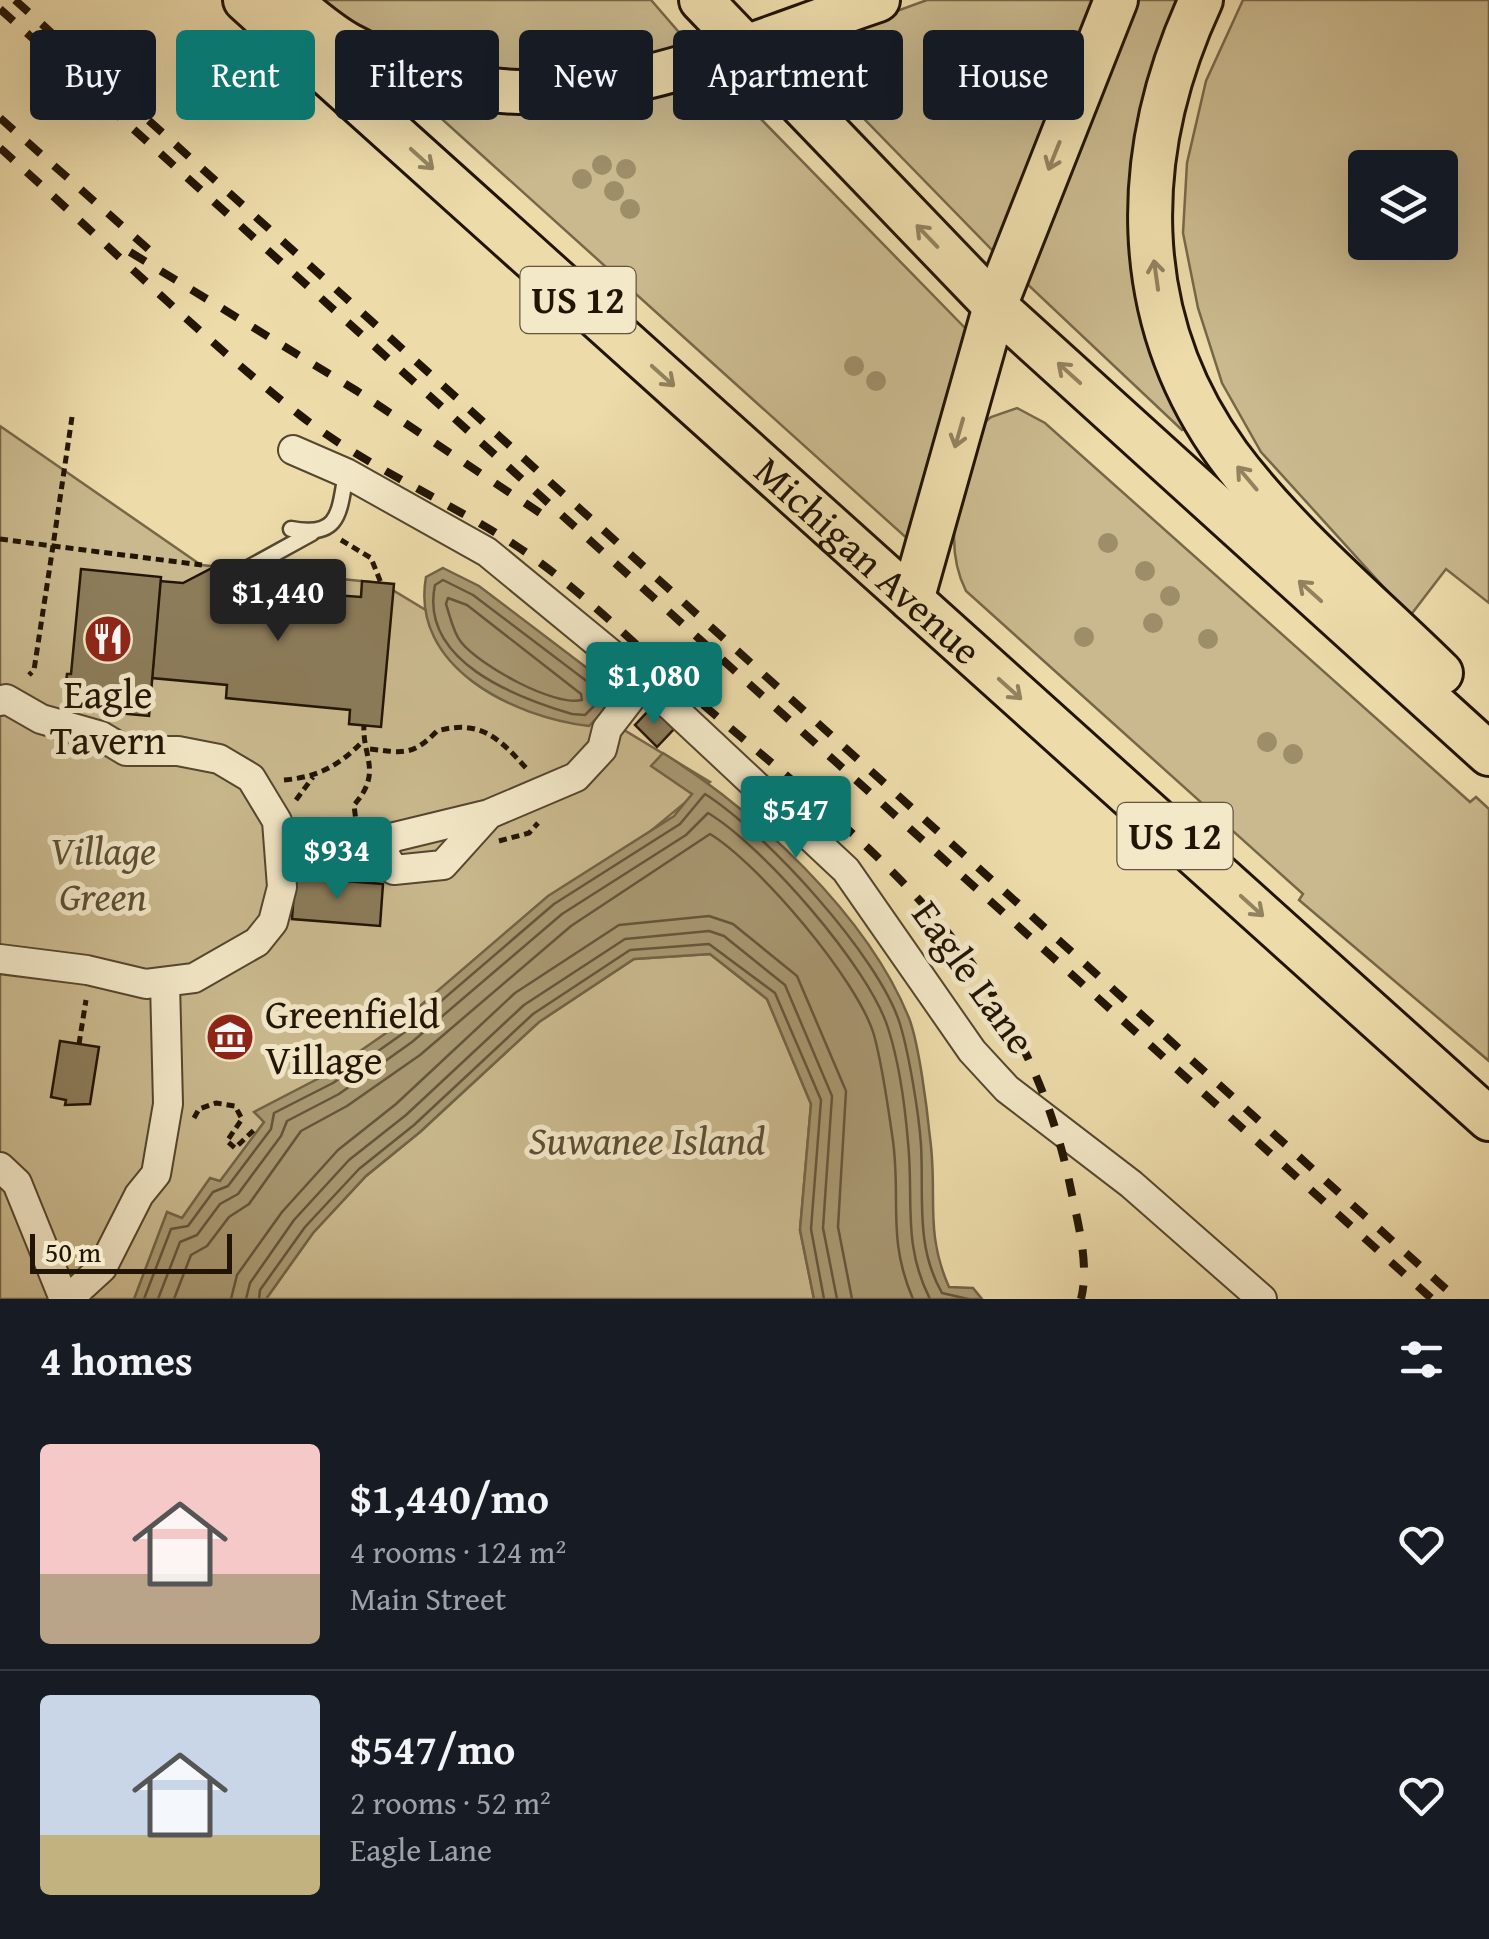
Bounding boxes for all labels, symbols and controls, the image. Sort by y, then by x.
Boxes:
chip: Buy [30,30,156,120]
chip: Rent [176,30,315,120]
chip: Filters [335,30,499,120]
chip: New [519,30,653,120]
chip: Apartment [673,30,903,120]
chip: House [923,30,1084,120]
one-way arrow [1044,140,1062,170]
one-way arrow [409,147,434,170]
map controls [1348,150,1458,260]
button: layers [1348,150,1458,260]
one-way arrow [915,224,939,249]
one-way arrow [1146,259,1164,291]
road number: US 12 [520,267,636,333]
one-way arrow [1057,362,1082,385]
one-way arrow [650,365,675,388]
one-way arrow [948,417,967,449]
street label: Michigan Avenue [742,442,995,678]
one-way arrow [1236,466,1259,491]
pin: $1,440 [197,559,359,644]
text: $1,440 [232,568,324,615]
one-way arrow [1298,580,1323,603]
restaurant icon: Eagle Tavern [82,613,134,665]
pin: $1,080 [573,642,735,727]
text: $1,080 [608,651,700,698]
place label: Eagle Tavern [50,664,166,769]
one-way arrow [997,677,1022,700]
pin: $547 [737,776,855,861]
text: $547 [763,785,829,832]
road number: US 12 [1118,803,1232,869]
pin: $934 [278,817,396,902]
park label: Village Green [50,820,156,925]
text: $934 [304,826,370,873]
street label: Eagle Lane [898,888,1050,1066]
one-way arrow [1239,894,1264,917]
place label: Greenfield Village [265,984,441,1089]
museum icon: Greenfield Village [204,1011,256,1063]
park label: Suwanee Island [529,1110,765,1169]
scale bar [30,1229,232,1274]
text: 50 m [45,1231,101,1272]
text: 4 homes [40,1329,193,1390]
icon: filters [1394,1332,1449,1387]
text: $1,440/mo [350,1467,549,1528]
icon: home [120,1484,240,1604]
icon: heart [1394,1517,1449,1572]
text: 4 rooms · 124 m² [350,1528,566,1575]
text: Main Street [350,1575,506,1622]
text: $547/mo [350,1718,515,1779]
icon: home [120,1735,240,1855]
icon: heart [1394,1768,1449,1823]
text: 2 rooms · 52 m² [350,1779,551,1826]
text: Eagle Lane [350,1826,492,1873]

